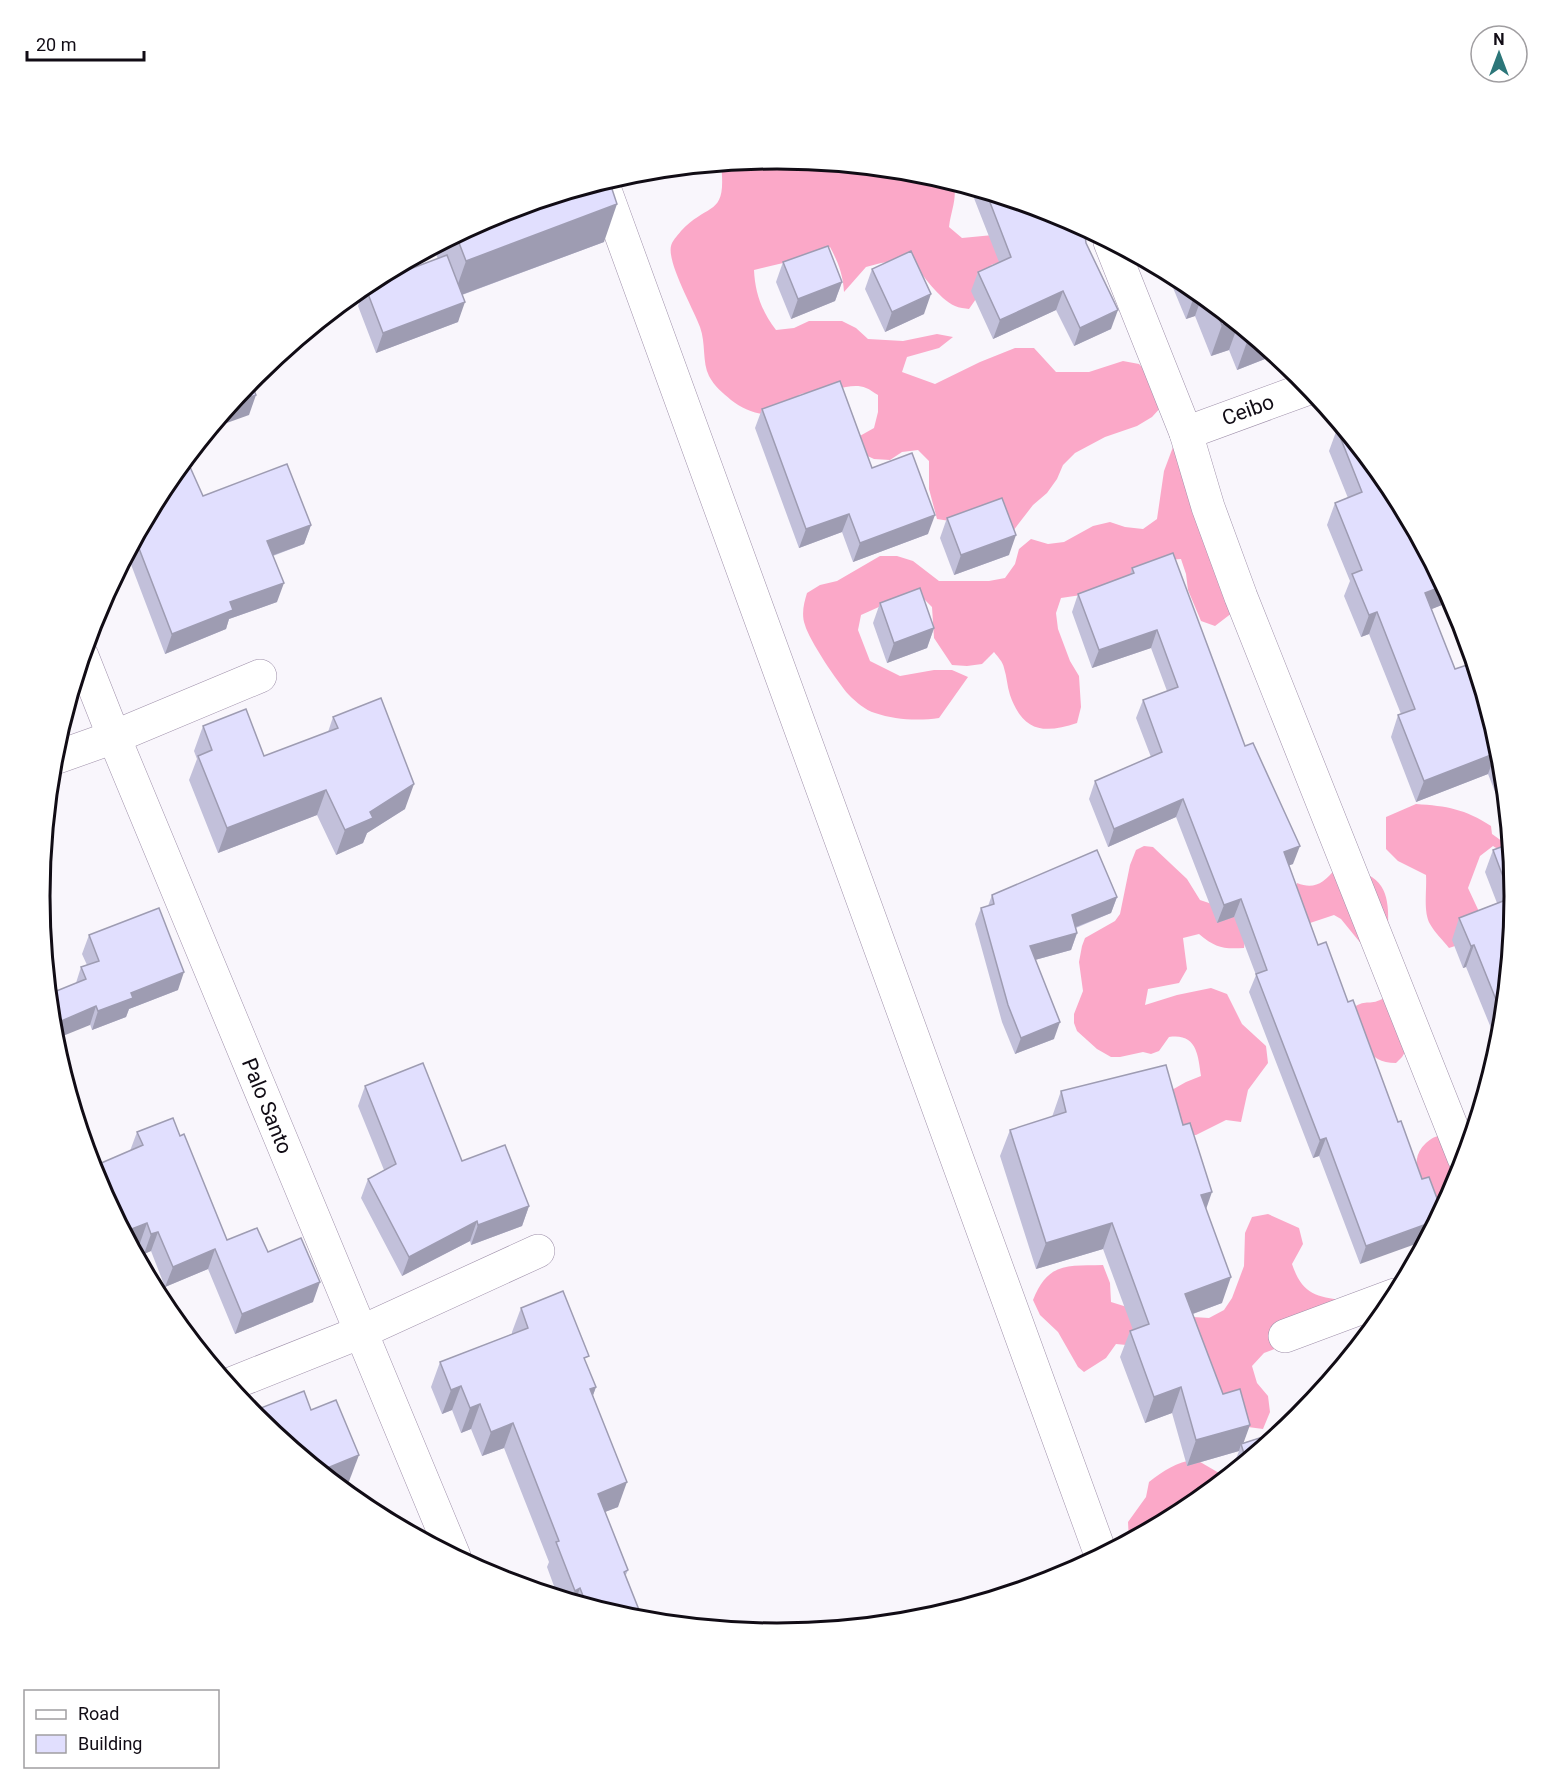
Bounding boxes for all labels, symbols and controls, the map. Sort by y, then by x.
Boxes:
scale bar [27,24,144,62]
north arrow [1469,24,1529,84]
text: N [1493,30,1505,49]
text: 20 m [36,34,76,55]
street label: Ceibo [1219,390,1277,430]
street label: Palo Santo [237,1055,297,1157]
legend [24,1690,219,1768]
text: Road [78,1703,119,1724]
text: Building [78,1733,142,1754]

